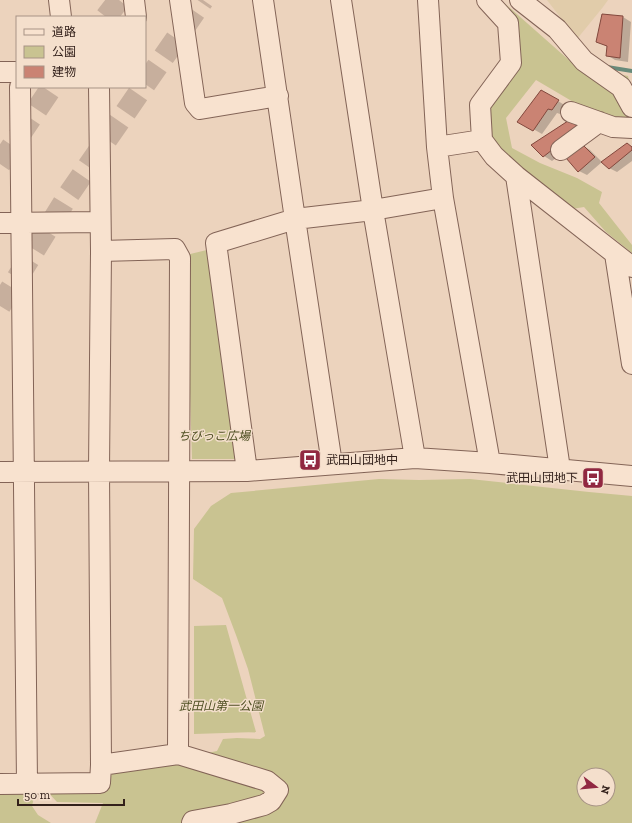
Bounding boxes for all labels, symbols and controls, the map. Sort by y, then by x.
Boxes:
legend [16,16,146,88]
text: 道路 [52,25,76,39]
text: 公園 [52,45,76,59]
text: 建物 [52,65,76,79]
park label: ちびっこ広場 [178,429,252,443]
bus stop icon: 武田山団地中 [297,447,323,473]
place label: 武田山団地中 [326,453,398,467]
bus stop icon: 武田山団地下 [580,465,606,491]
place label: 武田山団地下 [506,471,578,485]
park label: 武田山第一公園 [179,699,265,713]
north arrow [576,767,616,807]
scale bar [18,781,124,807]
text: N [598,784,613,796]
text: 50 m [24,788,51,802]

